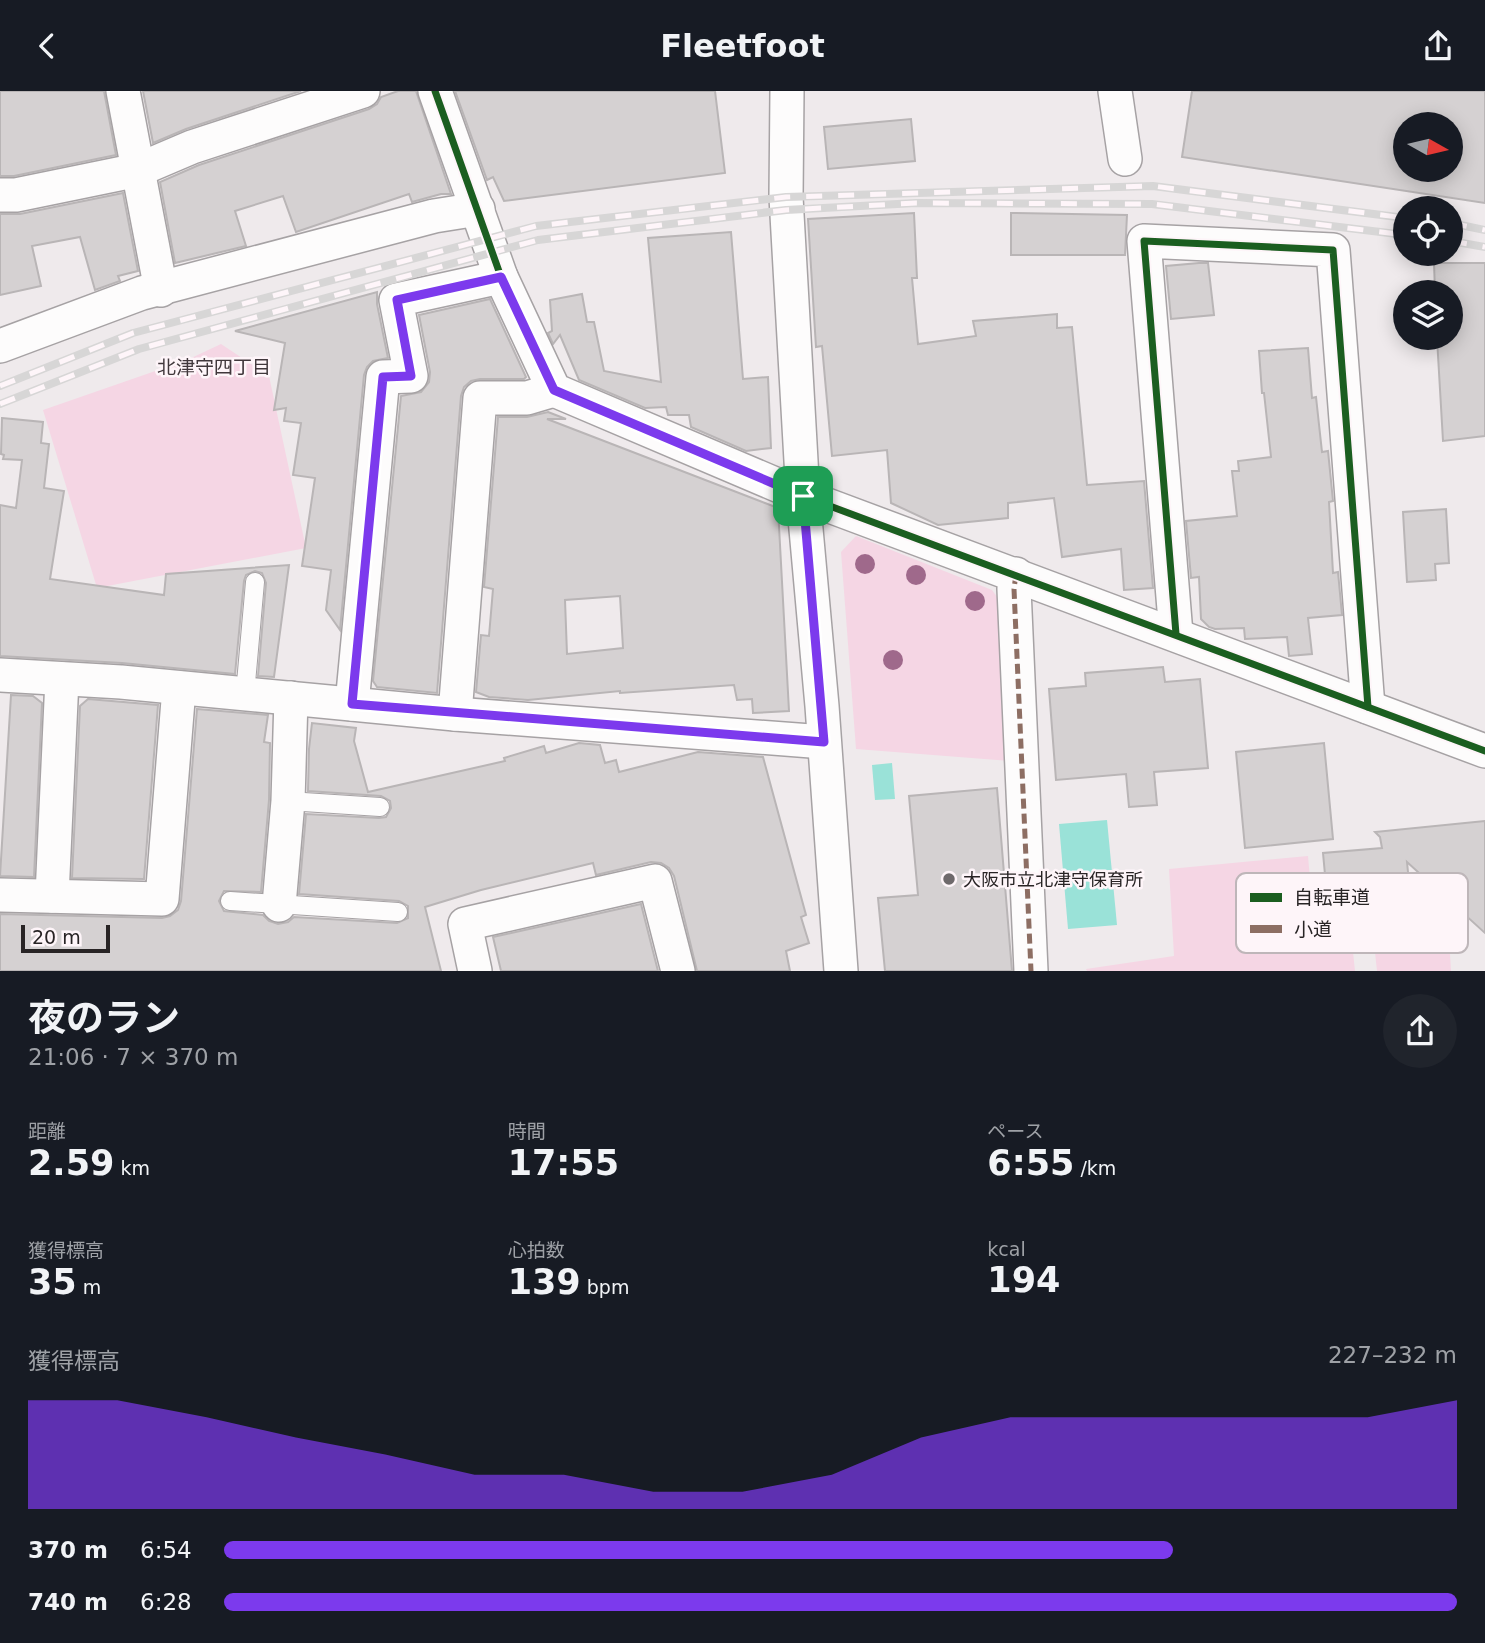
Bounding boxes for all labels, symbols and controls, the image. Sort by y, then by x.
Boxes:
icon: back [28,27,66,65]
text: Fleetfoot [660,27,825,65]
icon: share [1419,27,1457,65]
north arrow [1393,112,1463,182]
map controls [1393,112,1463,350]
button: locate [1393,196,1463,266]
button: layers [1393,280,1463,350]
district label: 北津守四丁目 [157,356,271,378]
pin [773,466,833,526]
icon: arrive [784,477,822,515]
place label: 大阪市立北津守保育所 [963,869,1143,890]
marker: 大阪市立北津守保育所 [941,871,957,887]
legend [1236,873,1468,953]
text: 自転車道 [1294,886,1370,908]
text: 小道 [1294,918,1332,940]
scale bar [21,922,110,954]
text: 20 m [32,926,81,948]
button: share [1383,994,1457,1068]
text: 夜のラン [28,996,180,1040]
text: 21:06 · 7 × 370 m [28,1044,238,1070]
text: 距離 [28,1120,66,1142]
text: 時間 [508,1120,546,1142]
text: ペース [987,1120,1043,1142]
text: 2.59 [28,1143,114,1183]
text: 17:55 [508,1143,619,1183]
text: 6:55 [987,1143,1074,1183]
text: km [114,1157,150,1179]
text: /km [1074,1157,1116,1179]
text: kcal [987,1238,1026,1260]
text: 獲得標高 [28,1239,104,1261]
text: 心拍数 [508,1239,565,1261]
text: 194 [987,1260,1060,1300]
text: 35 [28,1262,77,1302]
text: 139 [508,1262,581,1302]
text: m [77,1276,101,1298]
text: bpm [581,1276,629,1298]
text: 227–232 m [1328,1342,1457,1368]
text: 獲得標高 [28,1348,120,1374]
text: 370 m [28,1537,108,1563]
text: 6:54 [140,1537,192,1563]
text: 740 m [28,1589,108,1615]
text: 6:28 [140,1589,192,1615]

